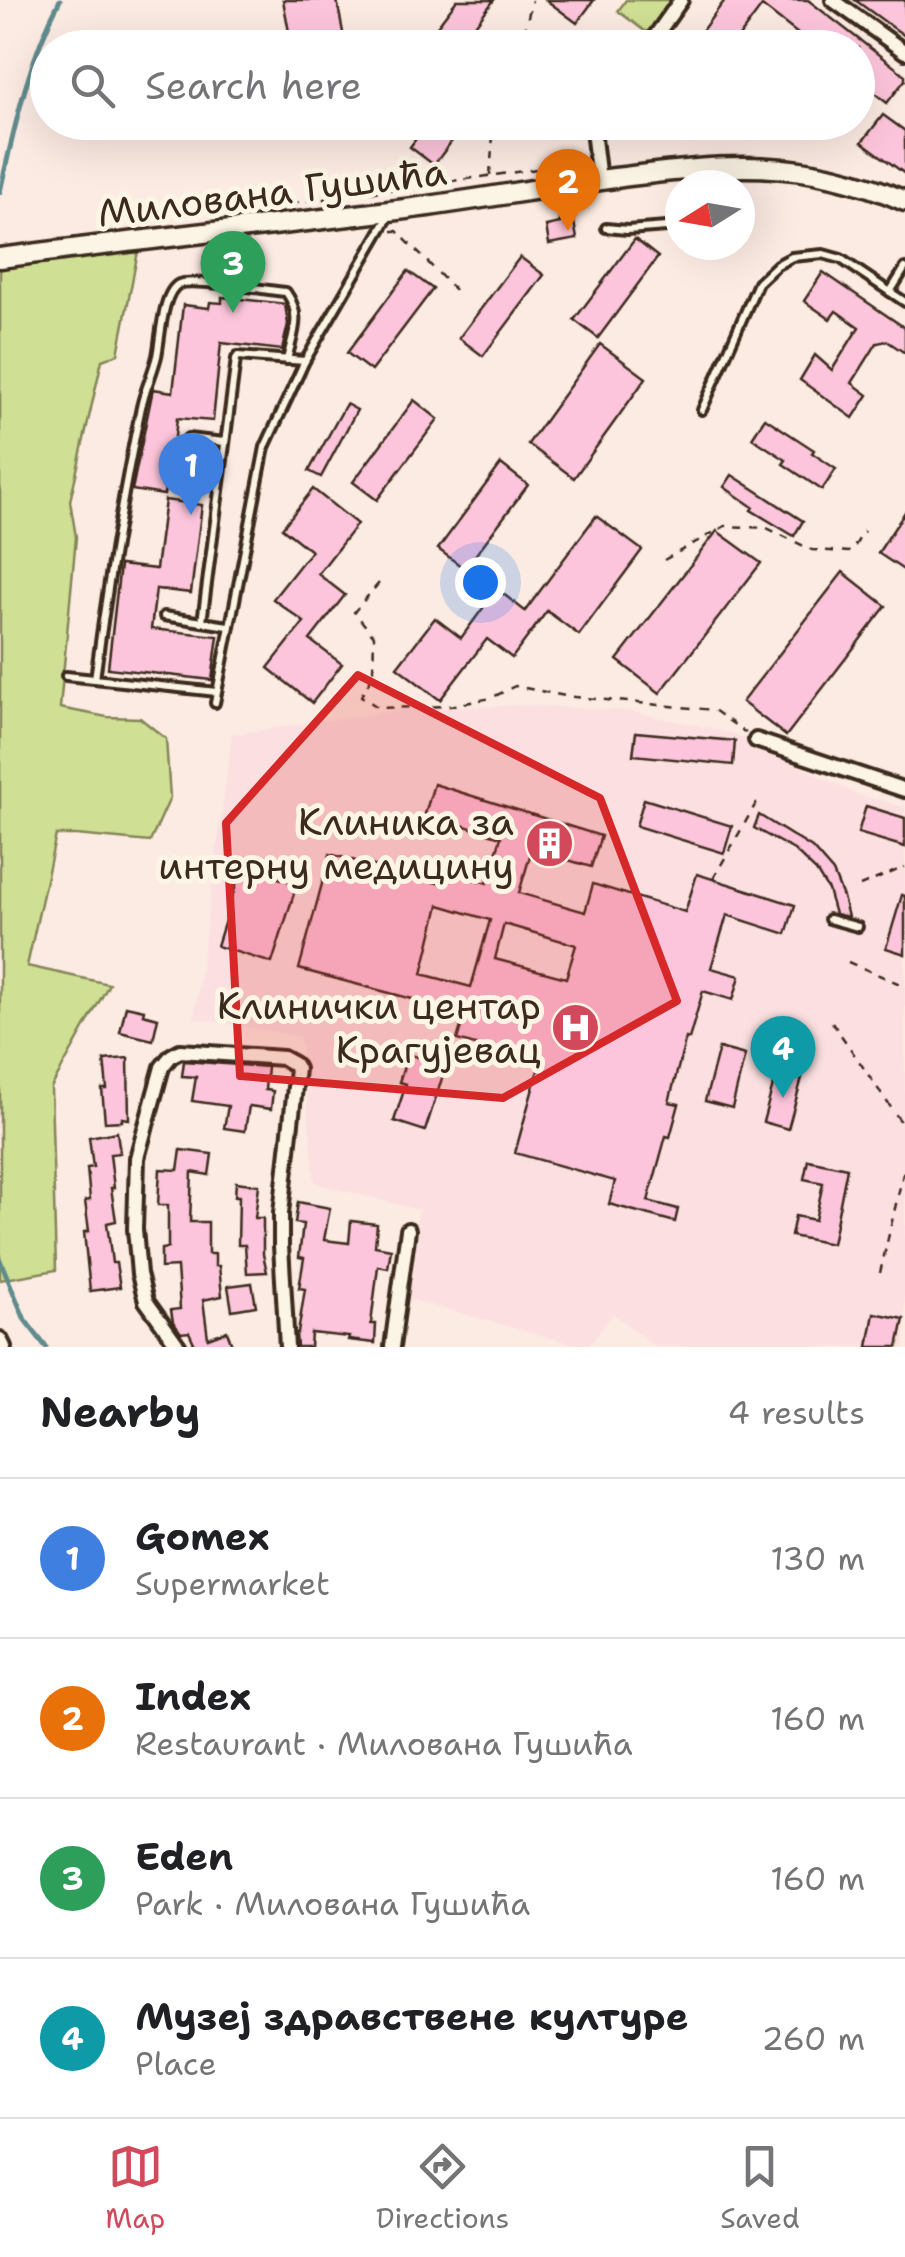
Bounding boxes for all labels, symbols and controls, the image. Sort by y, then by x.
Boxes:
search box [30,30,875,140]
icon: search [65,58,120,113]
text: Search here [145,60,362,111]
street label: Милована Гушића [95,145,450,239]
pin: 2 [536,148,600,231]
north arrow [665,170,755,260]
pin: 3 [200,230,266,313]
pin: 1 [158,432,224,515]
your location [455,557,506,608]
place label: Клиника за интерну медицину [158,796,514,891]
building icon: Клиника за интерну медицину [523,817,575,869]
place label: Клинички центар Крагујевац [217,980,541,1075]
hospital icon: Клинички центар Крагујевац [550,1001,602,1053]
pin: 4 [750,1016,816,1098]
text: Nearby [40,1384,200,1440]
text: 4 results [728,1391,865,1434]
text: Gomex [135,1511,269,1562]
text: 1 [65,1537,80,1580]
text: 130 m [770,1537,865,1580]
text: Supermarket [135,1562,330,1605]
text: Index [135,1671,251,1722]
text: 2 [61,1697,84,1740]
text: 160 m [770,1697,865,1740]
text: Restaurant · Милована Гушића [135,1722,633,1765]
text: Eden [135,1831,233,1882]
text: 3 [61,1857,84,1900]
text: 160 m [770,1857,865,1900]
text: Park · Милована Гушића [135,1882,530,1925]
text: Музеј здравствене културе [135,1991,689,2042]
text: 4 [61,2017,84,2060]
text: 260 m [762,2017,865,2060]
text: Place [135,2042,217,2085]
tab: Map [105,2139,165,2237]
tab: Directions [376,2139,509,2237]
tab: Saved [720,2139,800,2237]

